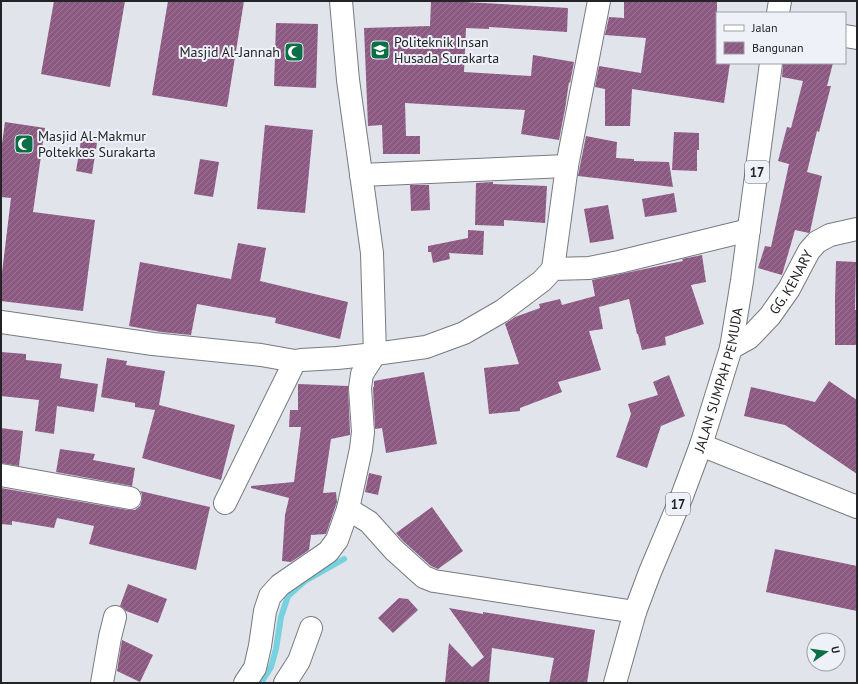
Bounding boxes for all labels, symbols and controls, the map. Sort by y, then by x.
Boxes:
legend [716,12,846,64]
text: Jalan [751,20,777,35]
place label: Politeknik Insan Husada Surakarta [394,33,499,67]
school or university icon: Politeknik Insan Husada Surakarta [369,39,391,61]
text: Bangunan [752,40,804,55]
mosque icon: Masjid Al-Jannah [283,41,305,63]
place label: Masjid Al-Jannah [180,43,280,61]
place label: Masjid Al-Makmur Poltekkes Surakarta [38,127,156,161]
mosque icon: Masjid Al-Makmur Poltekkes Surakarta [13,133,35,155]
road number: 17 [745,161,769,183]
street label: GG. KENARY [765,247,817,318]
street label: JALAN SUMPAH PEMUDA [690,305,747,456]
road number: 17 [666,493,690,515]
north arrow [806,632,846,672]
text: U [828,645,843,655]

